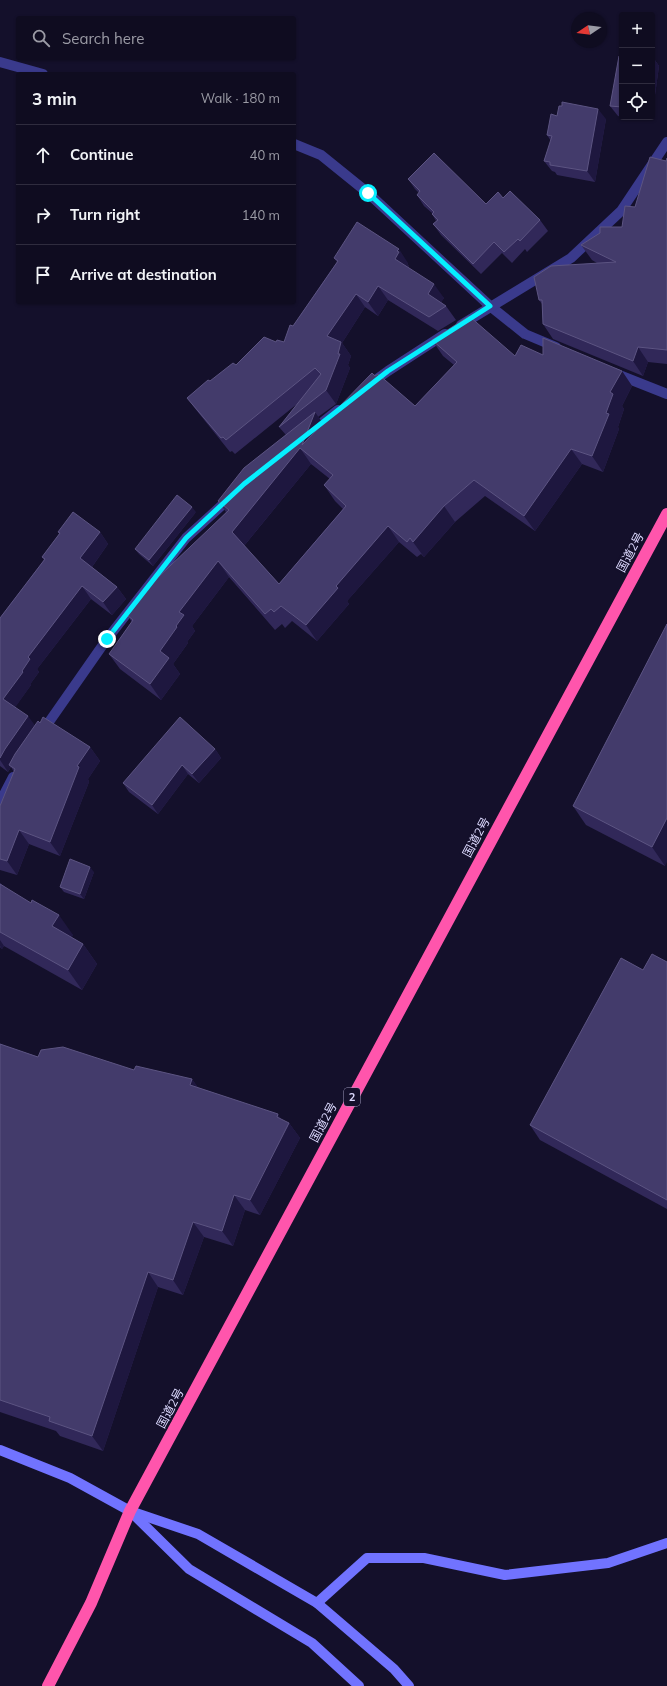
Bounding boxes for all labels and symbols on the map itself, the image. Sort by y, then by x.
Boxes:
north arrow [571,12,607,48]
route start [359,184,377,202]
street label: 国道2号 [613,529,647,575]
route end [98,630,116,648]
street label: 国道2号 [459,814,493,860]
road number: 2 [344,1088,360,1106]
street label: 国道2号 [306,1099,340,1145]
street label: 国道2号 [153,1385,187,1431]

